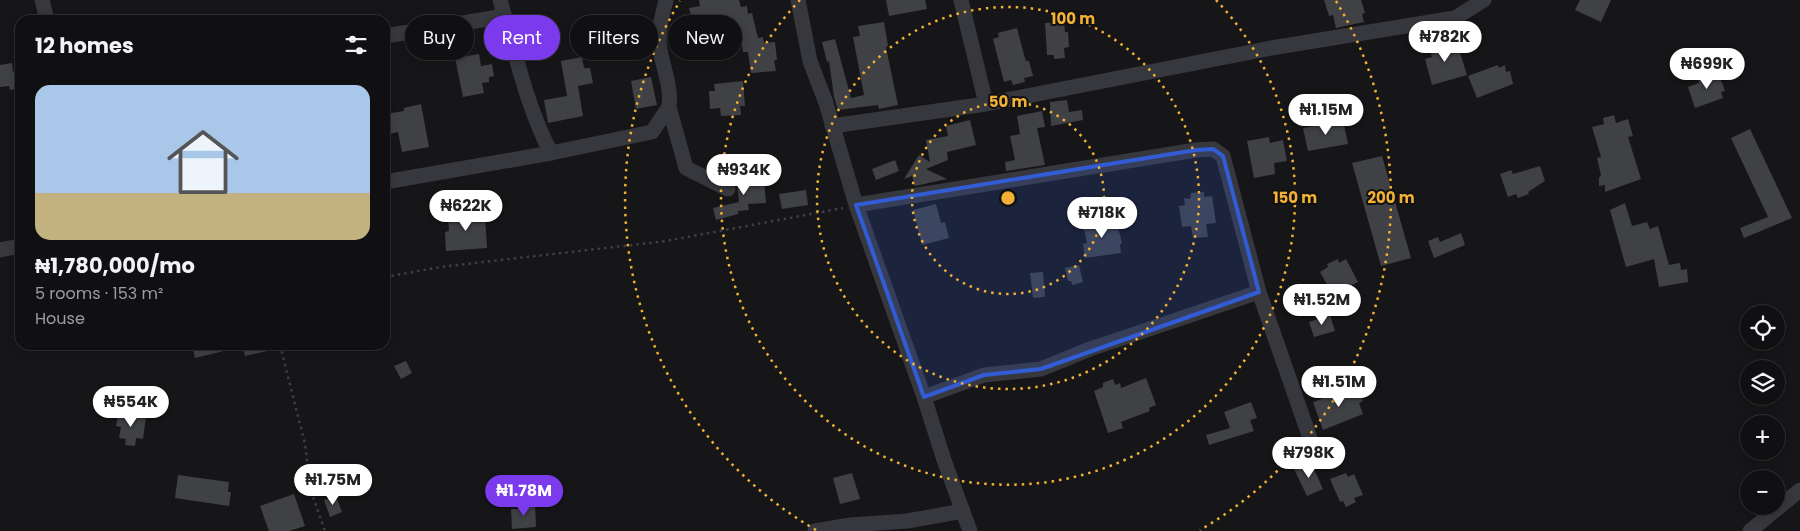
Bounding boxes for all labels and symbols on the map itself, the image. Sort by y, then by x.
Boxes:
text: 100 m [1051,8,1095,29]
pin: ₦782K [1410,20,1480,63]
pin: ₦699K [1672,48,1742,90]
text: 50 m [989,91,1027,112]
pin: ₦1.15M [1285,94,1367,136]
pin: ₦934K [709,154,779,196]
text: 150 m [1273,187,1317,208]
text: 200 m [1367,187,1415,208]
centre of rings [999,189,1017,207]
pin: ₦622K [431,190,501,232]
pin: ₦718K [1067,196,1137,239]
pin: ₦1.52M [1281,284,1363,326]
pin: ₦1.51M [1298,366,1380,408]
pin: ₦554K [96,386,166,428]
pin: ₦798K [1274,436,1344,479]
pin: ₦1.75M [292,464,374,506]
pin: ₦1.78M [483,474,565,517]

